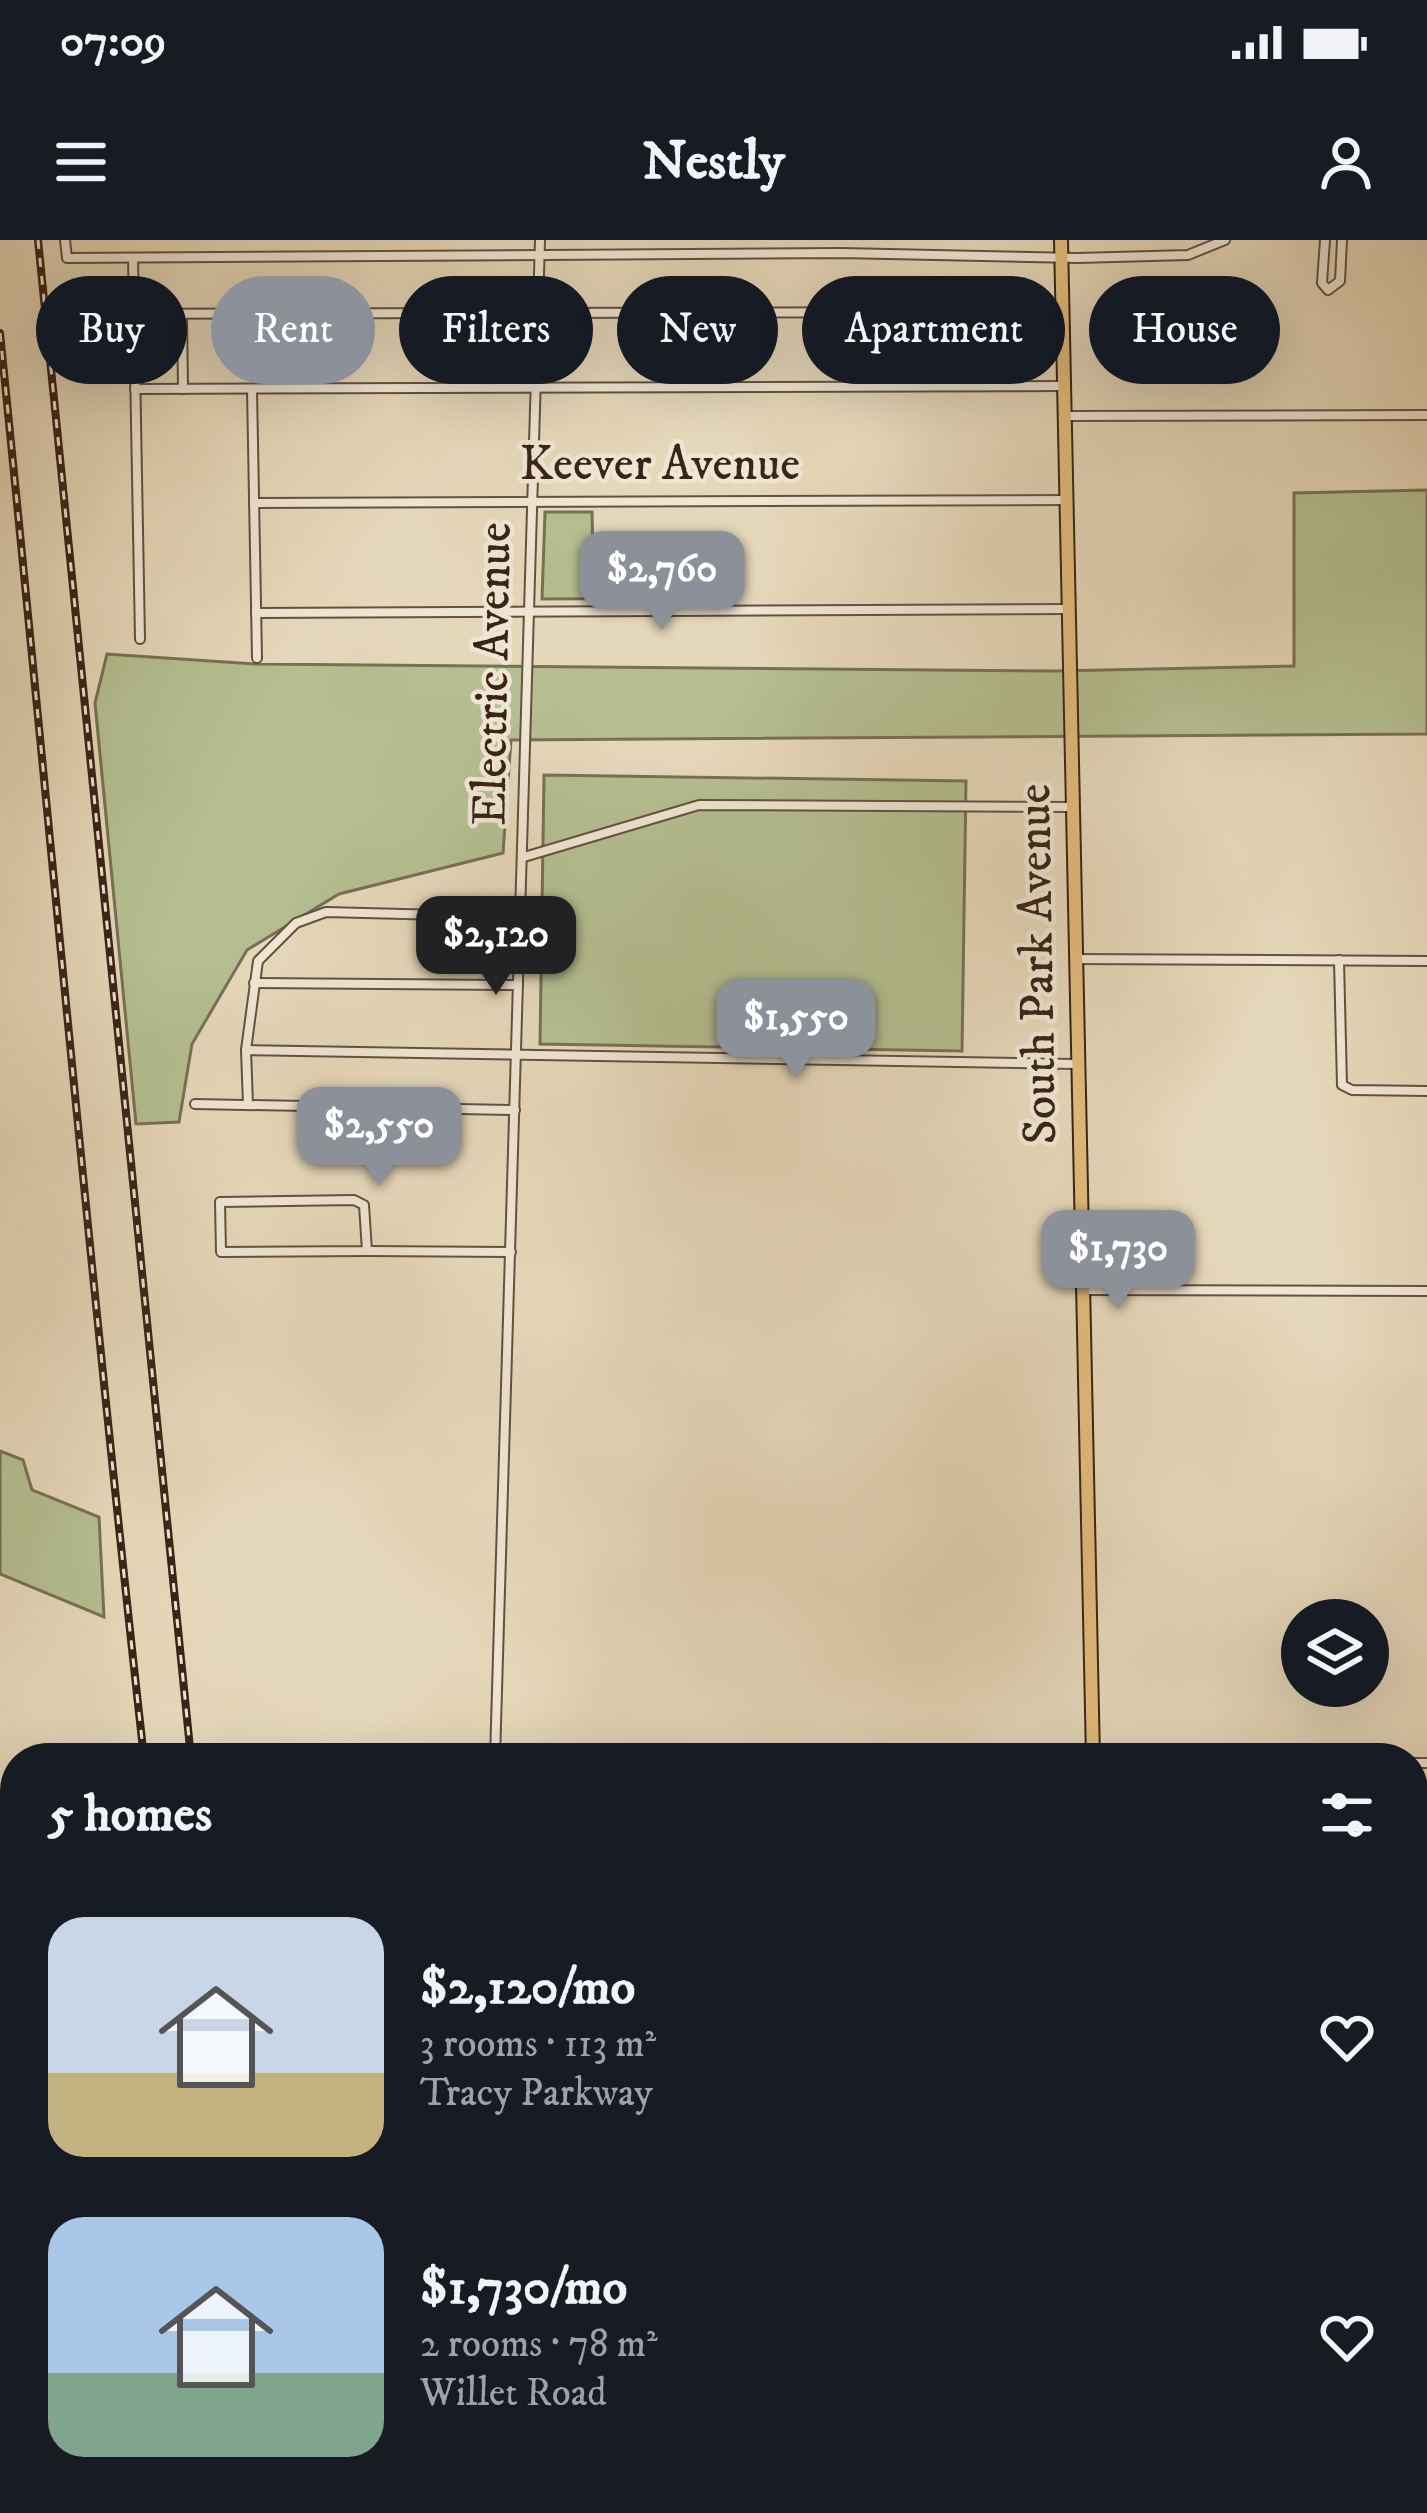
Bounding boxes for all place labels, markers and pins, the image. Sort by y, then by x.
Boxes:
pin: $2,760 [564,531,760,633]
pin: $2,120 [398,896,594,998]
pin: $1,550 [698,979,894,1081]
pin: $2,550 [281,1087,477,1189]
pin: $1,730 [1020,1210,1216,1312]

